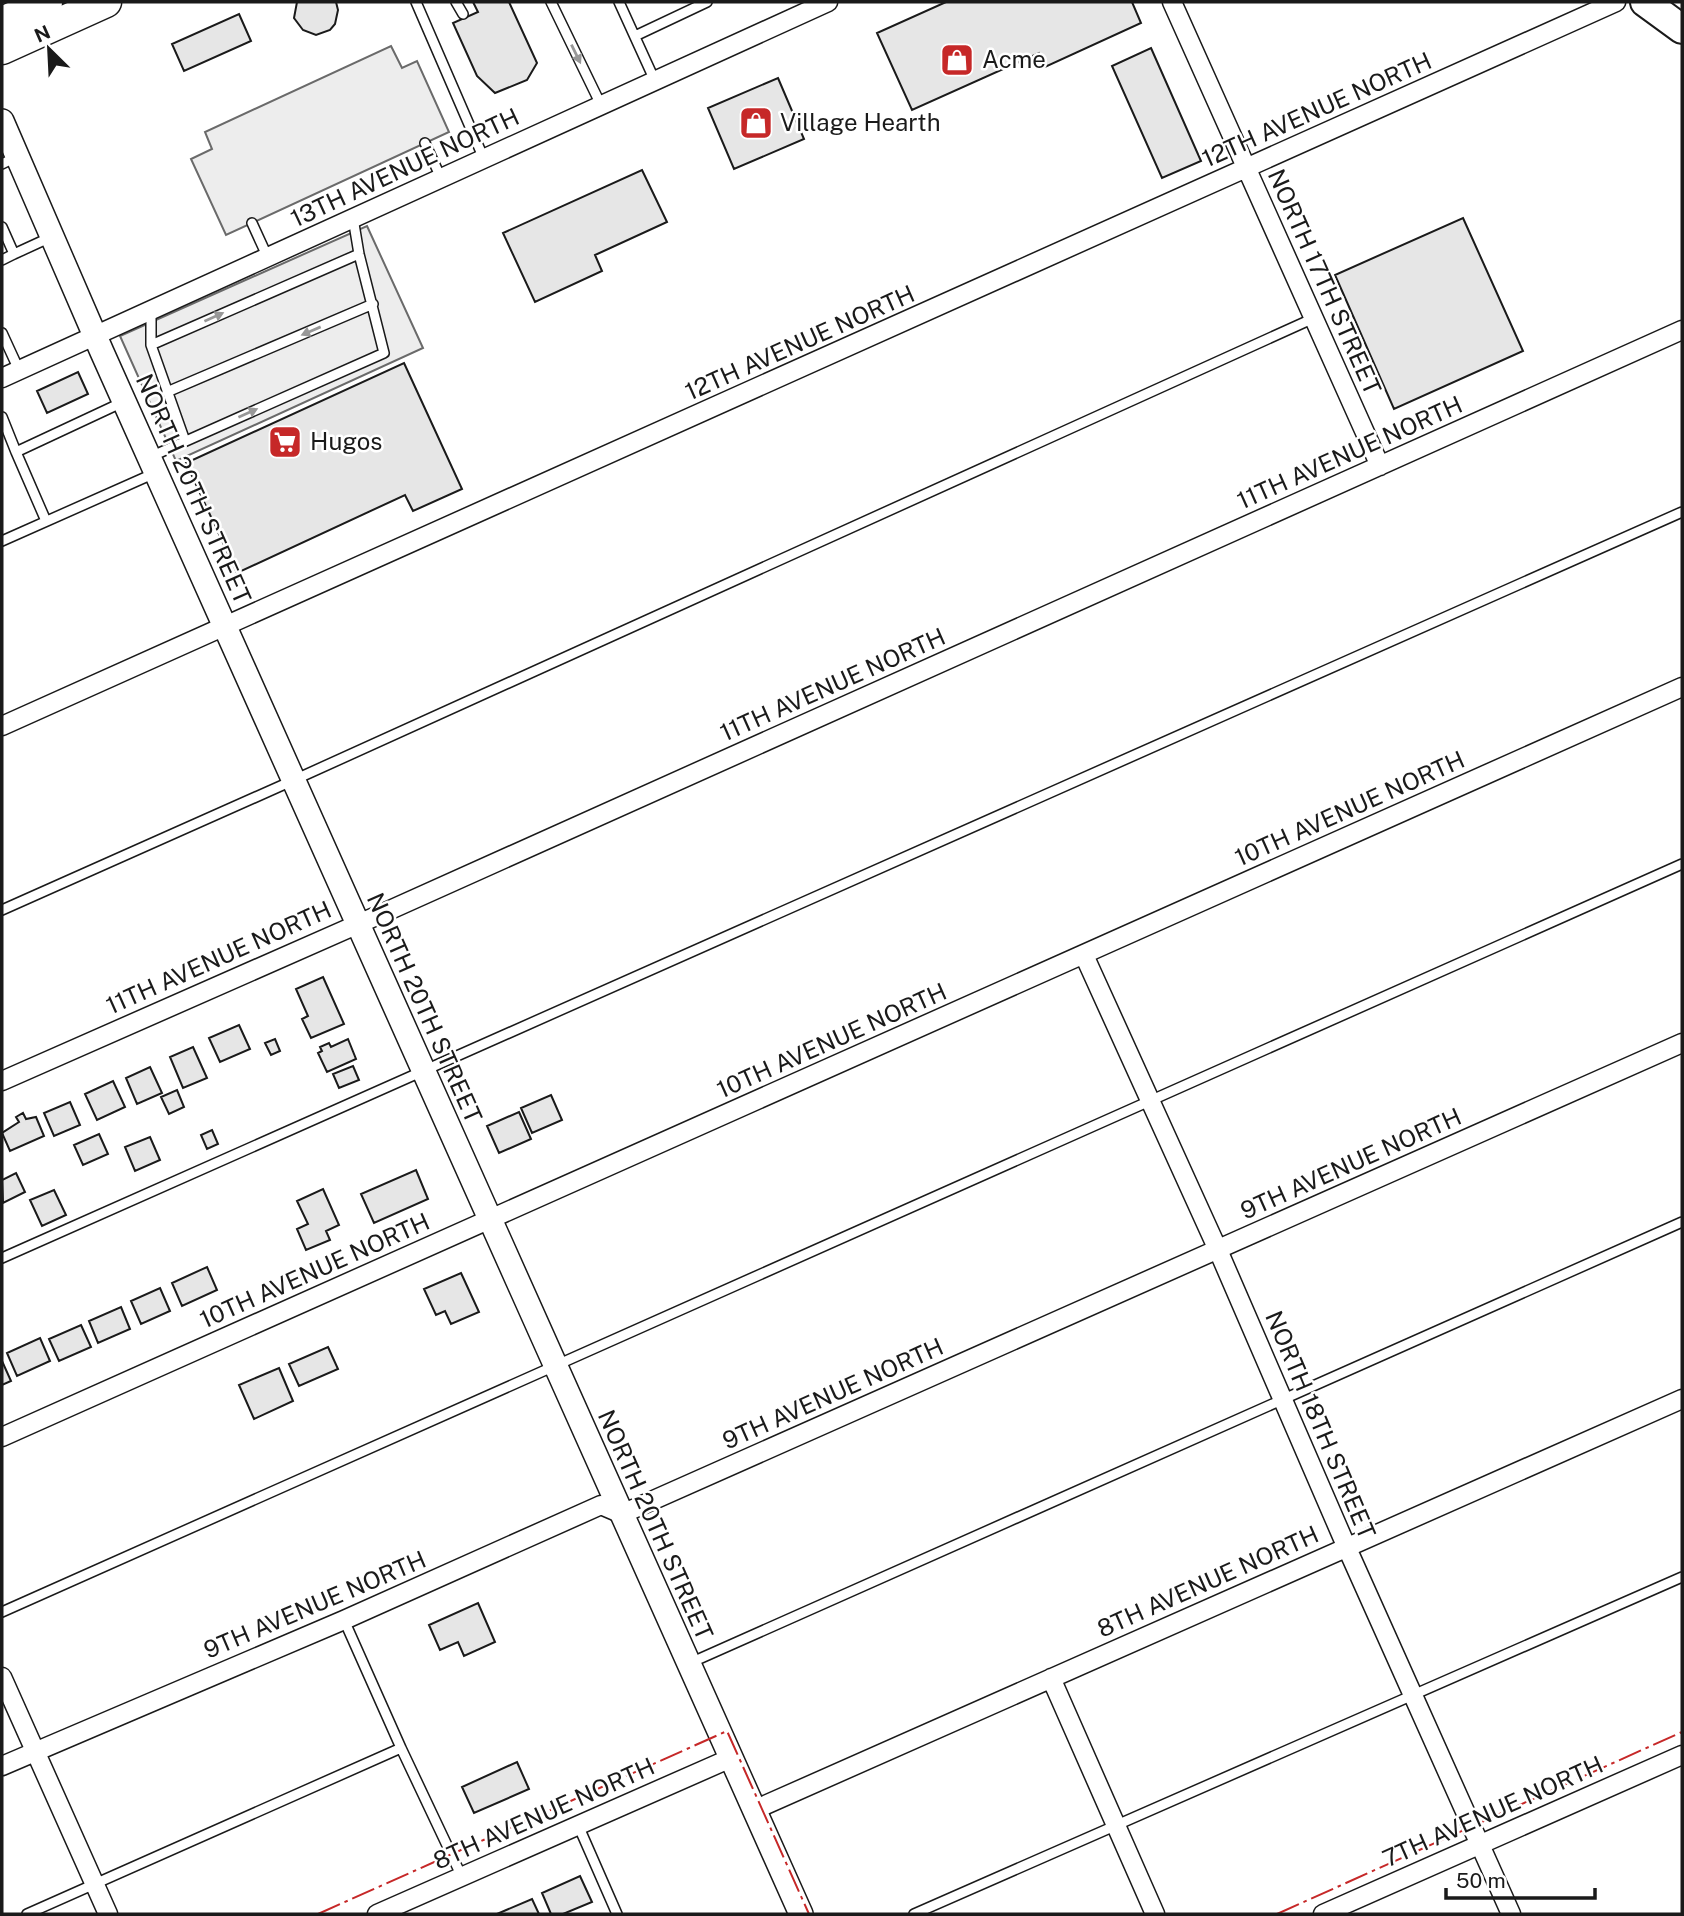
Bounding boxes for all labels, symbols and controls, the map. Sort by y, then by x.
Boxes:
north arrow [14,14,84,84]
text: N [31,20,53,47]
shop icon: Acme [938,41,976,79]
one-way arrow [571,43,582,64]
place label: Acme [982,45,1046,73]
street label: 12TH AVENUE NORTH [1198,46,1436,172]
street label: 13TH AVENUE NORTH [286,102,523,232]
shop icon: Village Hearth [737,104,775,142]
place label: Village Hearth [780,108,941,136]
street label: NORTH 17TH STREET [1263,165,1387,399]
street label: 12TH AVENUE NORTH [681,279,919,405]
one-way arrow [204,311,224,323]
one-way arrow [300,326,321,337]
street label: NORTH 20TH STREET [131,369,257,608]
street label: 11TH AVENUE NORTH [1233,390,1466,514]
one-way arrow [238,407,258,419]
supermarket icon: Hugos [266,423,304,461]
place label: Hugos [310,427,382,455]
street label: 11TH AVENUE NORTH [716,622,949,746]
street label: 10TH AVENUE NORTH [1230,745,1469,871]
street label: NORTH 20TH STREET [362,888,488,1127]
street label: 11TH AVENUE NORTH [102,895,335,1019]
street label: 10TH AVENUE NORTH [712,977,951,1103]
street label: 9TH AVENUE NORTH [1236,1102,1465,1224]
street label: 10TH AVENUE NORTH [195,1207,434,1333]
street label: NORTH 18TH STREET [1260,1307,1382,1543]
street label: 9TH AVENUE NORTH [718,1332,947,1454]
street label: NORTH 20TH STREET [593,1405,719,1644]
street label: 8TH AVENUE NORTH [1093,1520,1323,1643]
street label: 9TH AVENUE NORTH [199,1545,430,1664]
street label: 7TH AVENUE NORTH [1378,1750,1607,1872]
street label: 8TH AVENUE NORTH [429,1752,659,1875]
scale bar [1446,1856,1595,1900]
text: 50 m [1456,1868,1506,1893]

